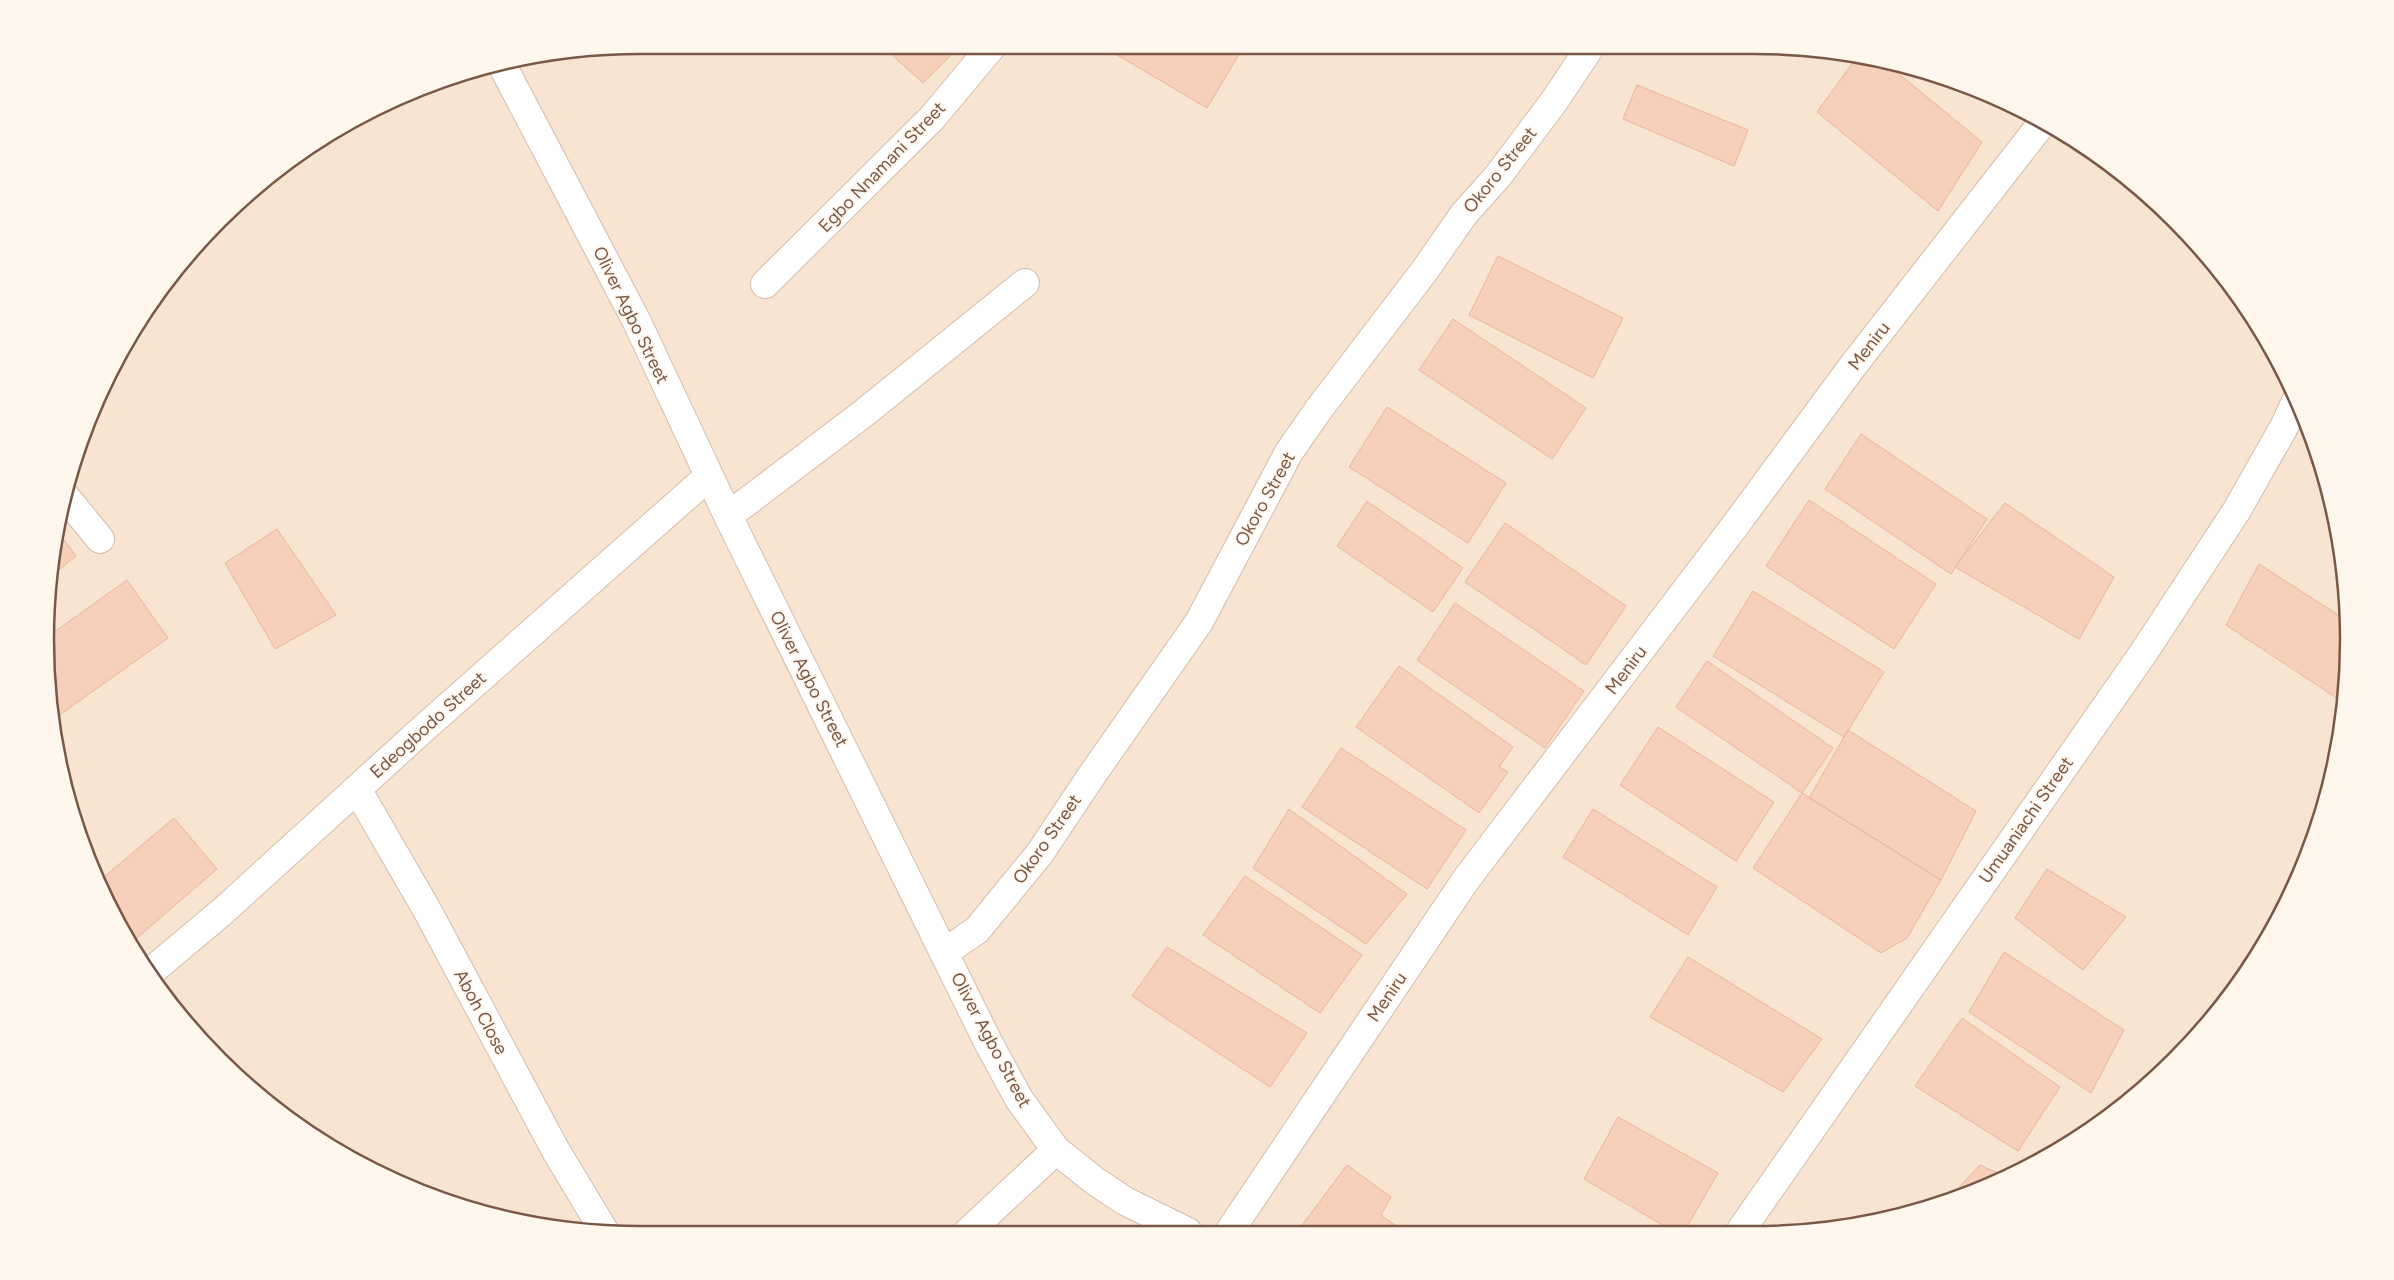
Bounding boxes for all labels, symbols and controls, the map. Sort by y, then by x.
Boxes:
street label: Egbo Nnamani Street [814,97,950,237]
street label: Okoro Street [1459,122,1541,217]
street label: Oliver Agbo Street [588,243,674,387]
street label: Meniru [1843,317,1895,375]
street label: Okoro Street [1230,448,1300,550]
street label: Oliver Agbo Street [765,607,853,751]
street label: Meniru [1601,641,1651,699]
street label: Edeogbodo Street [365,667,491,783]
street label: Umuaniachi Street [1974,752,2078,888]
street label: Okoro Street [1008,790,1086,888]
street label: Aboh Close [449,966,513,1058]
street label: Meniru [1362,968,1412,1026]
street label: Oliver Agbo Street [946,969,1036,1112]

